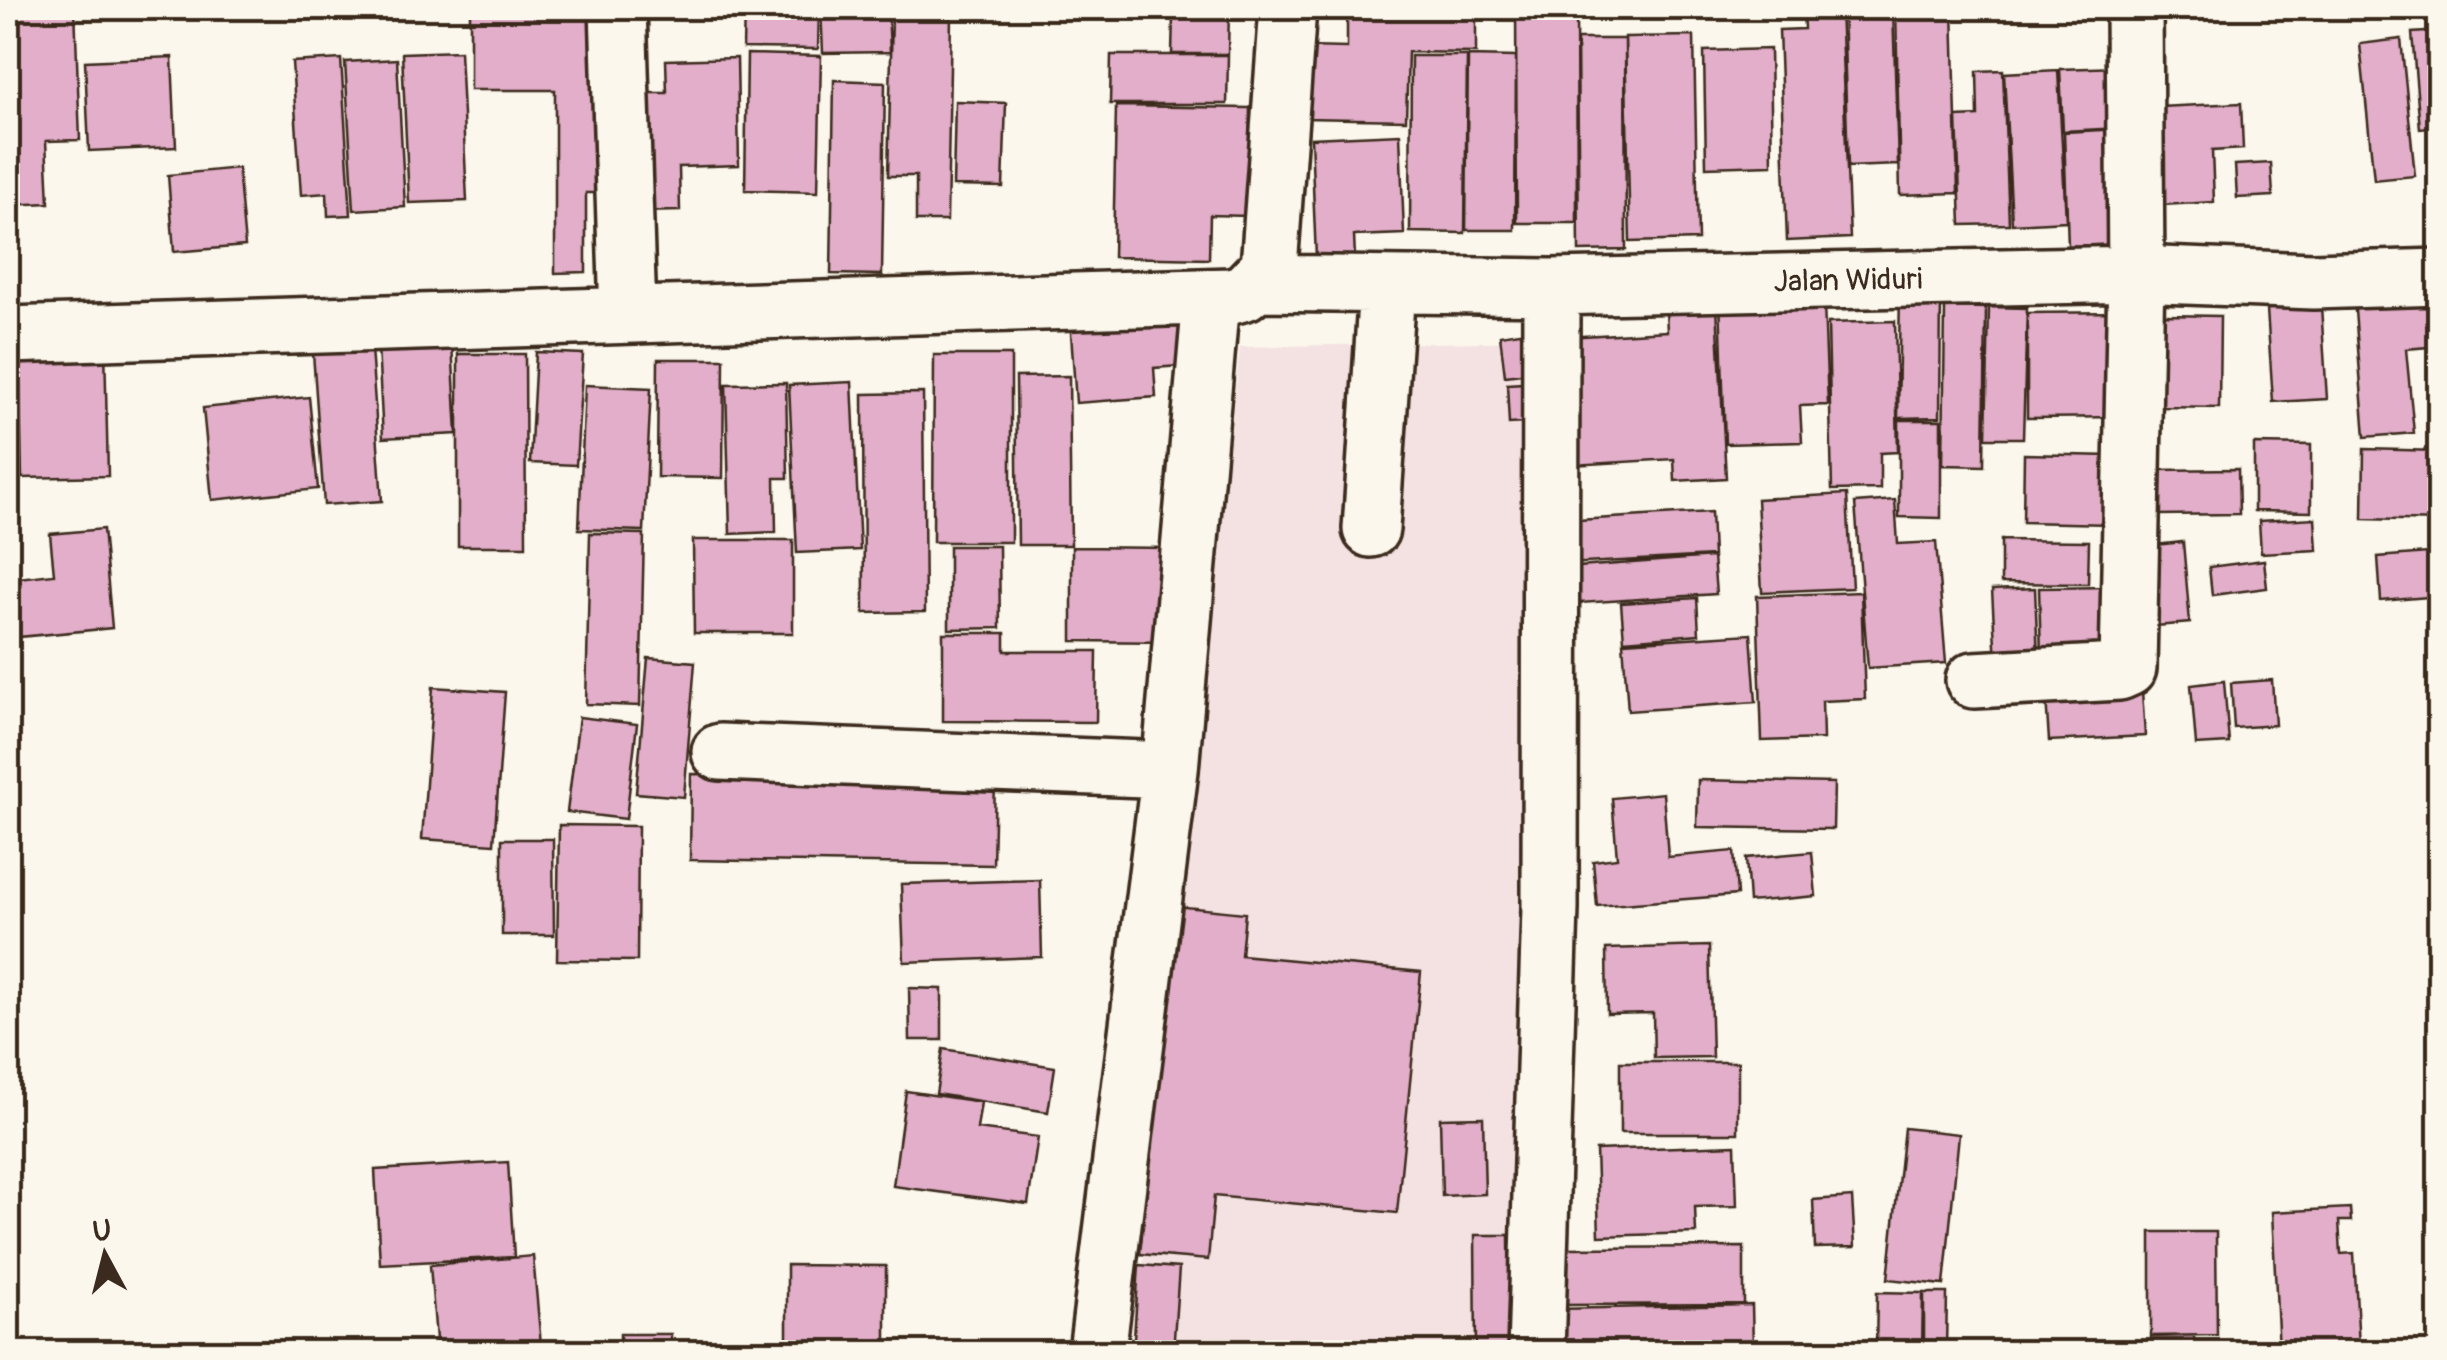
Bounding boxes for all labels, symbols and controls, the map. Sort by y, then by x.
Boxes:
street label: Jalan Widuri [1773,261,1923,300]
north arrow [55,1205,155,1305]
text: U [91,1213,113,1250]

